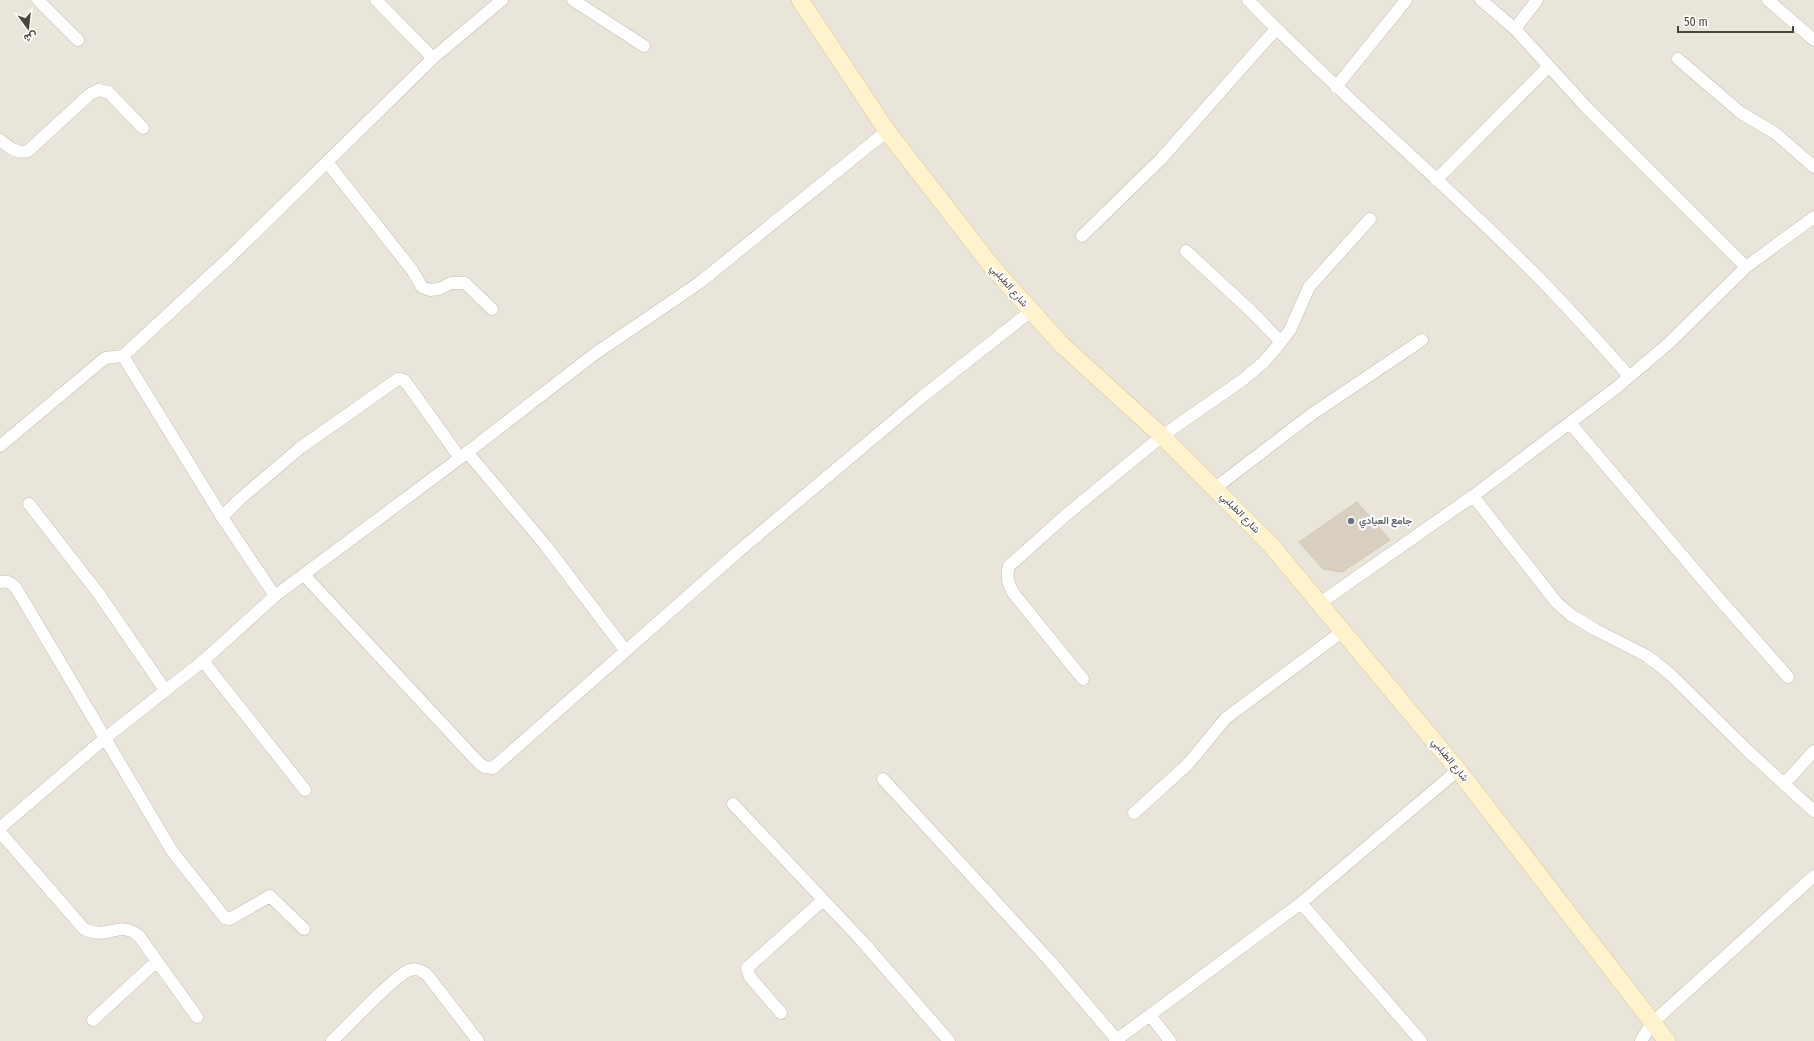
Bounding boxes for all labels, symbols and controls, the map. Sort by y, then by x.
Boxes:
north arrow [8,8,48,48]
scale bar [1678,8,1793,34]
text: 50 m [1684,15,1708,29]
text: ش [22,29,39,45]
street label: شارع الطبلبي [986,262,1031,311]
street label: شارع الطبلبي [1216,490,1262,537]
place label: جامع العيادي [1359,515,1412,529]
marker: جامع العيادي [1346,516,1356,526]
street label: شارع الطبلبي [1427,736,1471,785]

